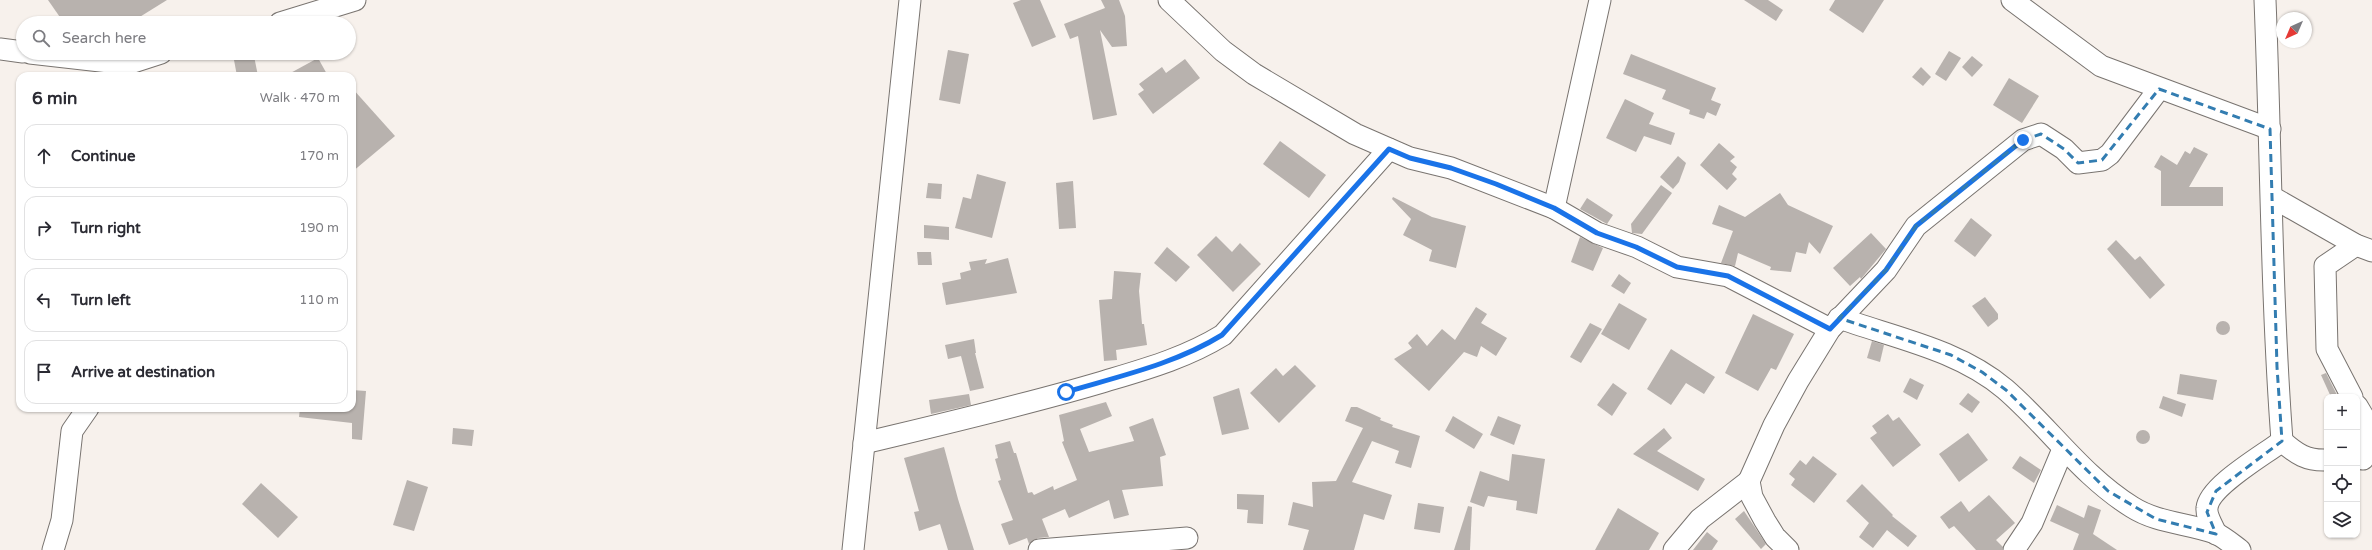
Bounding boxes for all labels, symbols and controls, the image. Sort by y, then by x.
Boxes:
north arrow [2276,12,2312,48]
search box [16,16,356,60]
icon: search [30,27,52,49]
text: Search here [62,29,146,47]
text: 6 min [32,88,77,109]
text: Walk · 470 m [260,90,340,106]
route end [2014,131,2032,149]
icon: ahead [33,145,55,167]
text: Continue [71,147,135,165]
text: 170 m [299,148,339,164]
icon: right [33,217,55,239]
text: Turn right [71,219,141,237]
text: 190 m [299,220,339,236]
icon: left [33,289,55,311]
text: Turn left [71,291,131,309]
text: 110 m [299,292,339,308]
icon: arrive [33,361,55,383]
text: Arrive at destination [71,363,215,381]
route start [1057,383,1075,401]
map controls [2324,394,2360,538]
button: + [2324,394,2360,430]
button: − [2324,430,2360,466]
button: locate [2324,466,2360,502]
button: layers [2324,502,2360,538]

